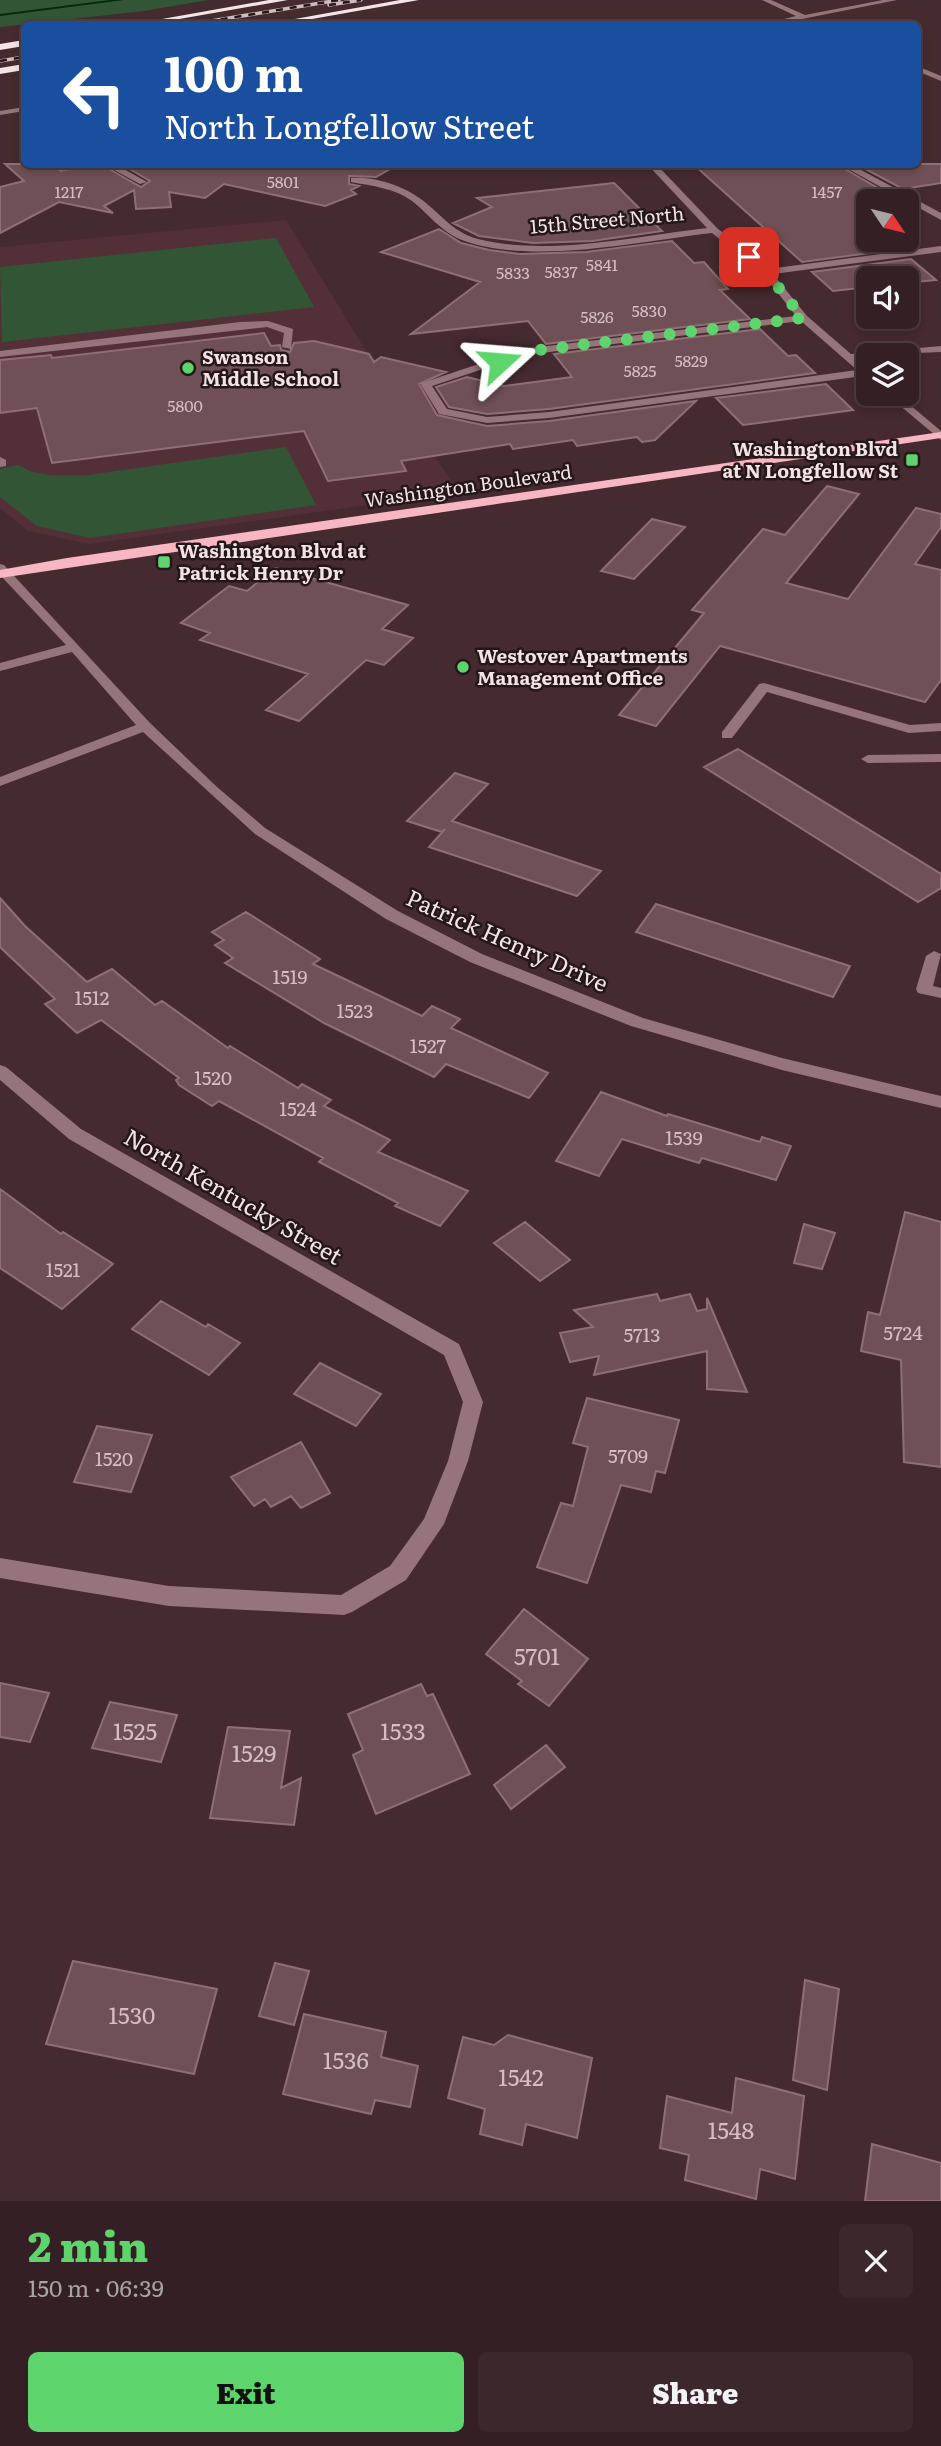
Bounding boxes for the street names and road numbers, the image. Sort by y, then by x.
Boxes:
street label: 15th Street North [529,198,685,240]
street label: Washington Boulevard [362,457,574,513]
street label: Patrick Henry Drive [401,879,614,999]
street label: North Kentucky Street [119,1119,350,1272]

